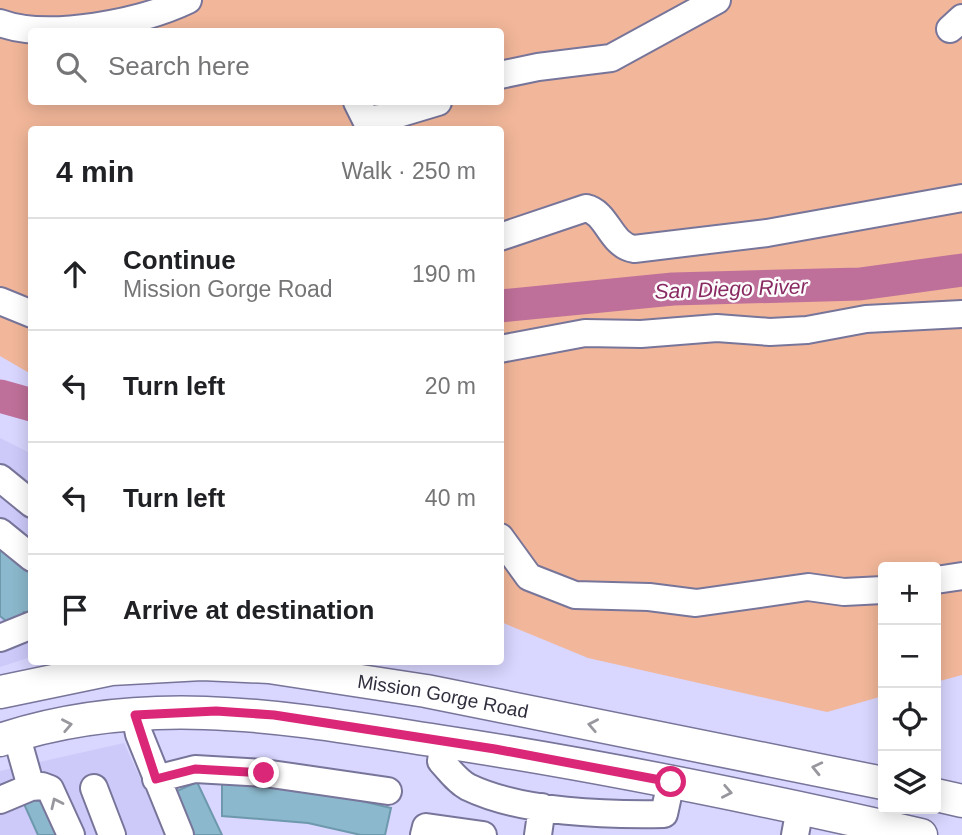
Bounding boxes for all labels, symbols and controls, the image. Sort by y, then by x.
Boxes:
search box [28,28,504,105]
icon: search [52,48,90,86]
text: Search here [108,51,250,81]
text: 4 min [56,155,134,188]
text: Walk · 250 m [341,158,476,184]
text: Continue [123,245,236,275]
icon: ahead [56,255,94,293]
text: 190 m [412,261,476,287]
water label: San Diego River [654,274,809,303]
text: Mission Gorge Road [123,276,333,302]
icon: left [56,367,94,405]
text: Turn left [123,371,225,401]
text: 20 m [425,373,476,399]
icon: left [56,479,94,517]
text: Turn left [123,483,225,513]
text: 40 m [425,485,476,511]
map controls [878,562,941,814]
button: + [878,562,941,625]
icon: arrive [56,591,94,629]
text: Arrive at destination [123,595,374,625]
button: − [878,625,941,688]
street label: Mission Gorge Road [356,671,530,722]
button: locate [878,688,941,751]
one-way arrow [61,718,72,733]
one-way arrow [587,718,599,733]
button: layers [878,751,941,814]
route end [248,757,279,788]
one-way arrow [811,762,823,777]
route start [655,766,686,797]
one-way arrow [721,784,733,799]
one-way arrow [50,798,64,810]

